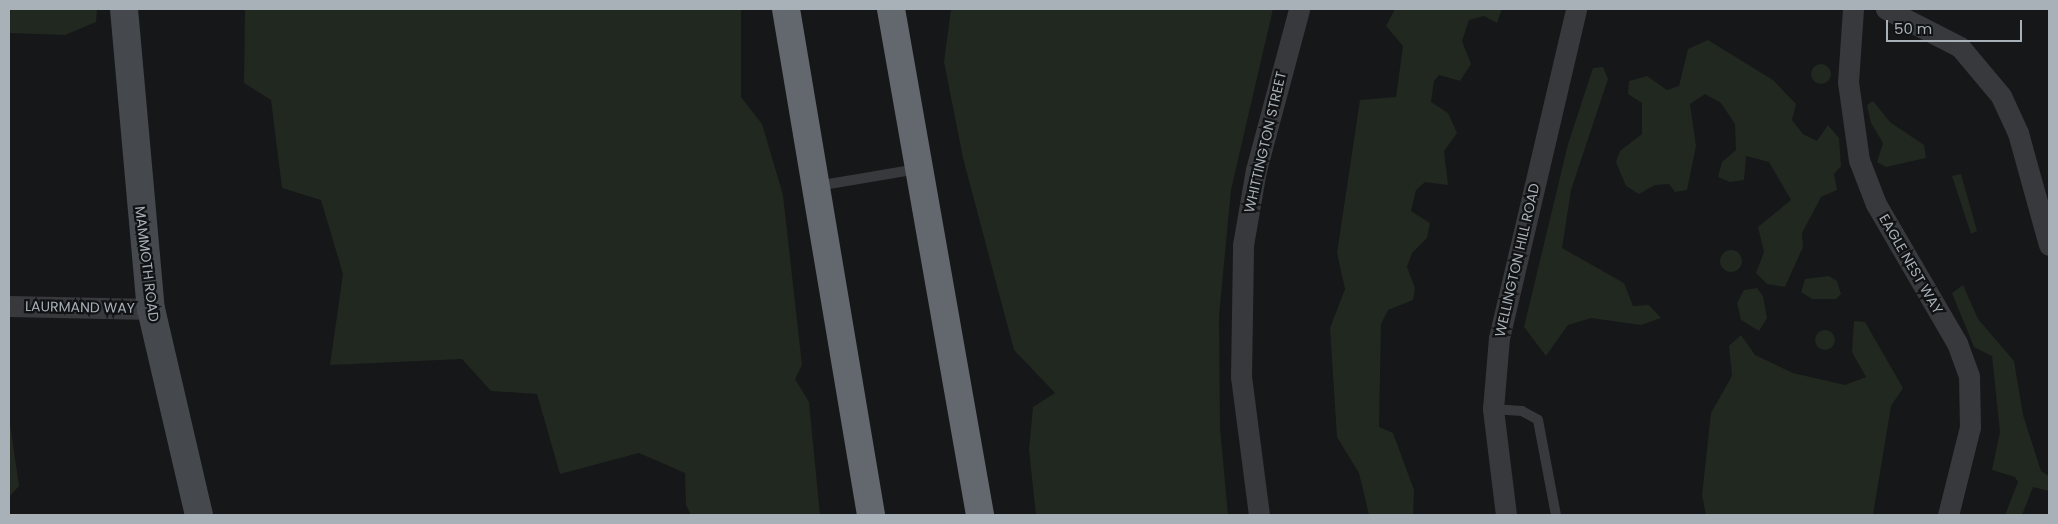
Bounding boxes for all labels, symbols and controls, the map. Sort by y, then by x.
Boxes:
scale bar [1888,10,2024,42]
text: 50 m [1894,18,1932,39]
street label: WHITTINGTON STREET [1241,70,1289,214]
street label: WELLINGTON HILL ROAD [1491,182,1543,338]
street label: MAMMOTH ROAD [132,205,162,323]
street label: EAGLE NEST WAY [1876,211,1946,317]
street label: LAURMAND WAY [25,298,135,316]

